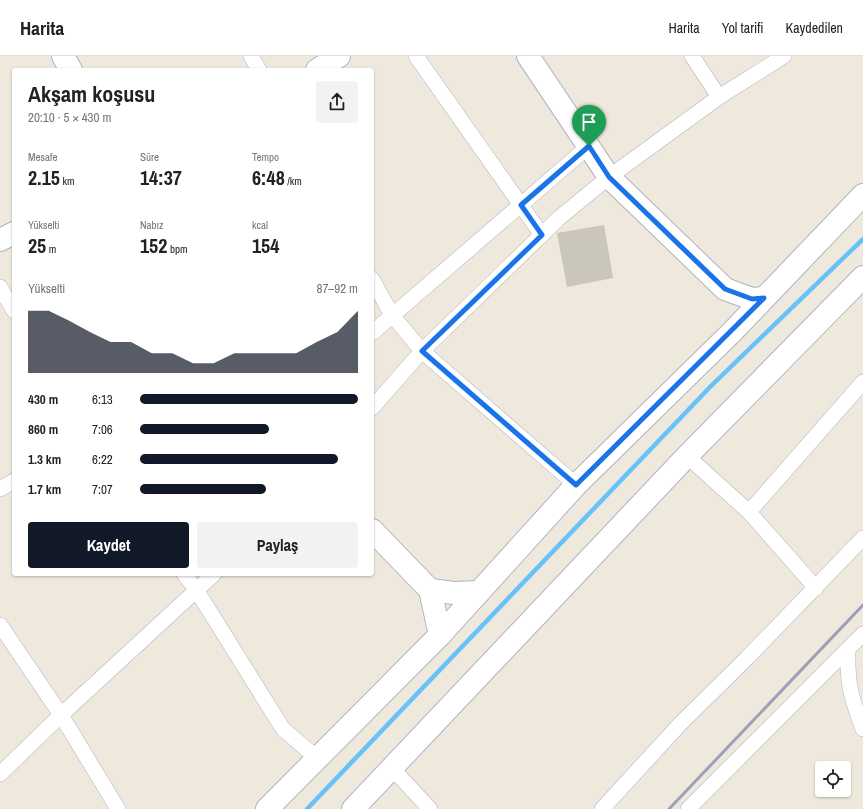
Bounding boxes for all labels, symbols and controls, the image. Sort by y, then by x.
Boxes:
text: Harita [20,15,64,41]
text: Harita [668,19,700,37]
text: Yol tarifi [722,19,764,37]
text: Kaydedilen [786,19,843,37]
text: Akşam koşusu [28,79,155,109]
button: share [316,81,358,123]
pin [572,105,606,146]
text: 20:10 · 5 × 430 m [28,109,111,126]
icon: arrive [578,111,600,133]
text: Mesafe [28,150,58,164]
text: Süre [140,150,159,164]
text: Tempo [252,150,279,164]
text: 2.15 [28,164,60,191]
text: 14:37 [140,164,182,191]
text: 6:48 [252,164,285,191]
text: km [60,174,74,188]
text: /km [285,174,302,188]
text: Yükselti [28,218,60,232]
text: Nabız [140,218,164,232]
text: kcal [252,218,268,232]
text: 25 [28,232,46,259]
text: 152 [140,232,167,259]
text: 154 [252,232,279,259]
text: m [46,242,56,256]
text: bpm [167,242,187,256]
text: Yükselti [28,280,65,297]
text: 87–92 m [317,280,358,297]
text: 430 m [28,391,58,408]
text: 6:13 [92,391,113,408]
text: 860 m [28,421,58,438]
text: 7:06 [92,421,113,438]
text: 1.3 km [28,451,61,468]
text: 6:22 [92,451,113,468]
text: 1.7 km [28,481,61,498]
text: 7:07 [92,481,113,498]
button: Kaydet [28,522,189,568]
button: Paylaş [197,522,358,568]
map controls [815,761,851,797]
button: locate [815,761,851,797]

